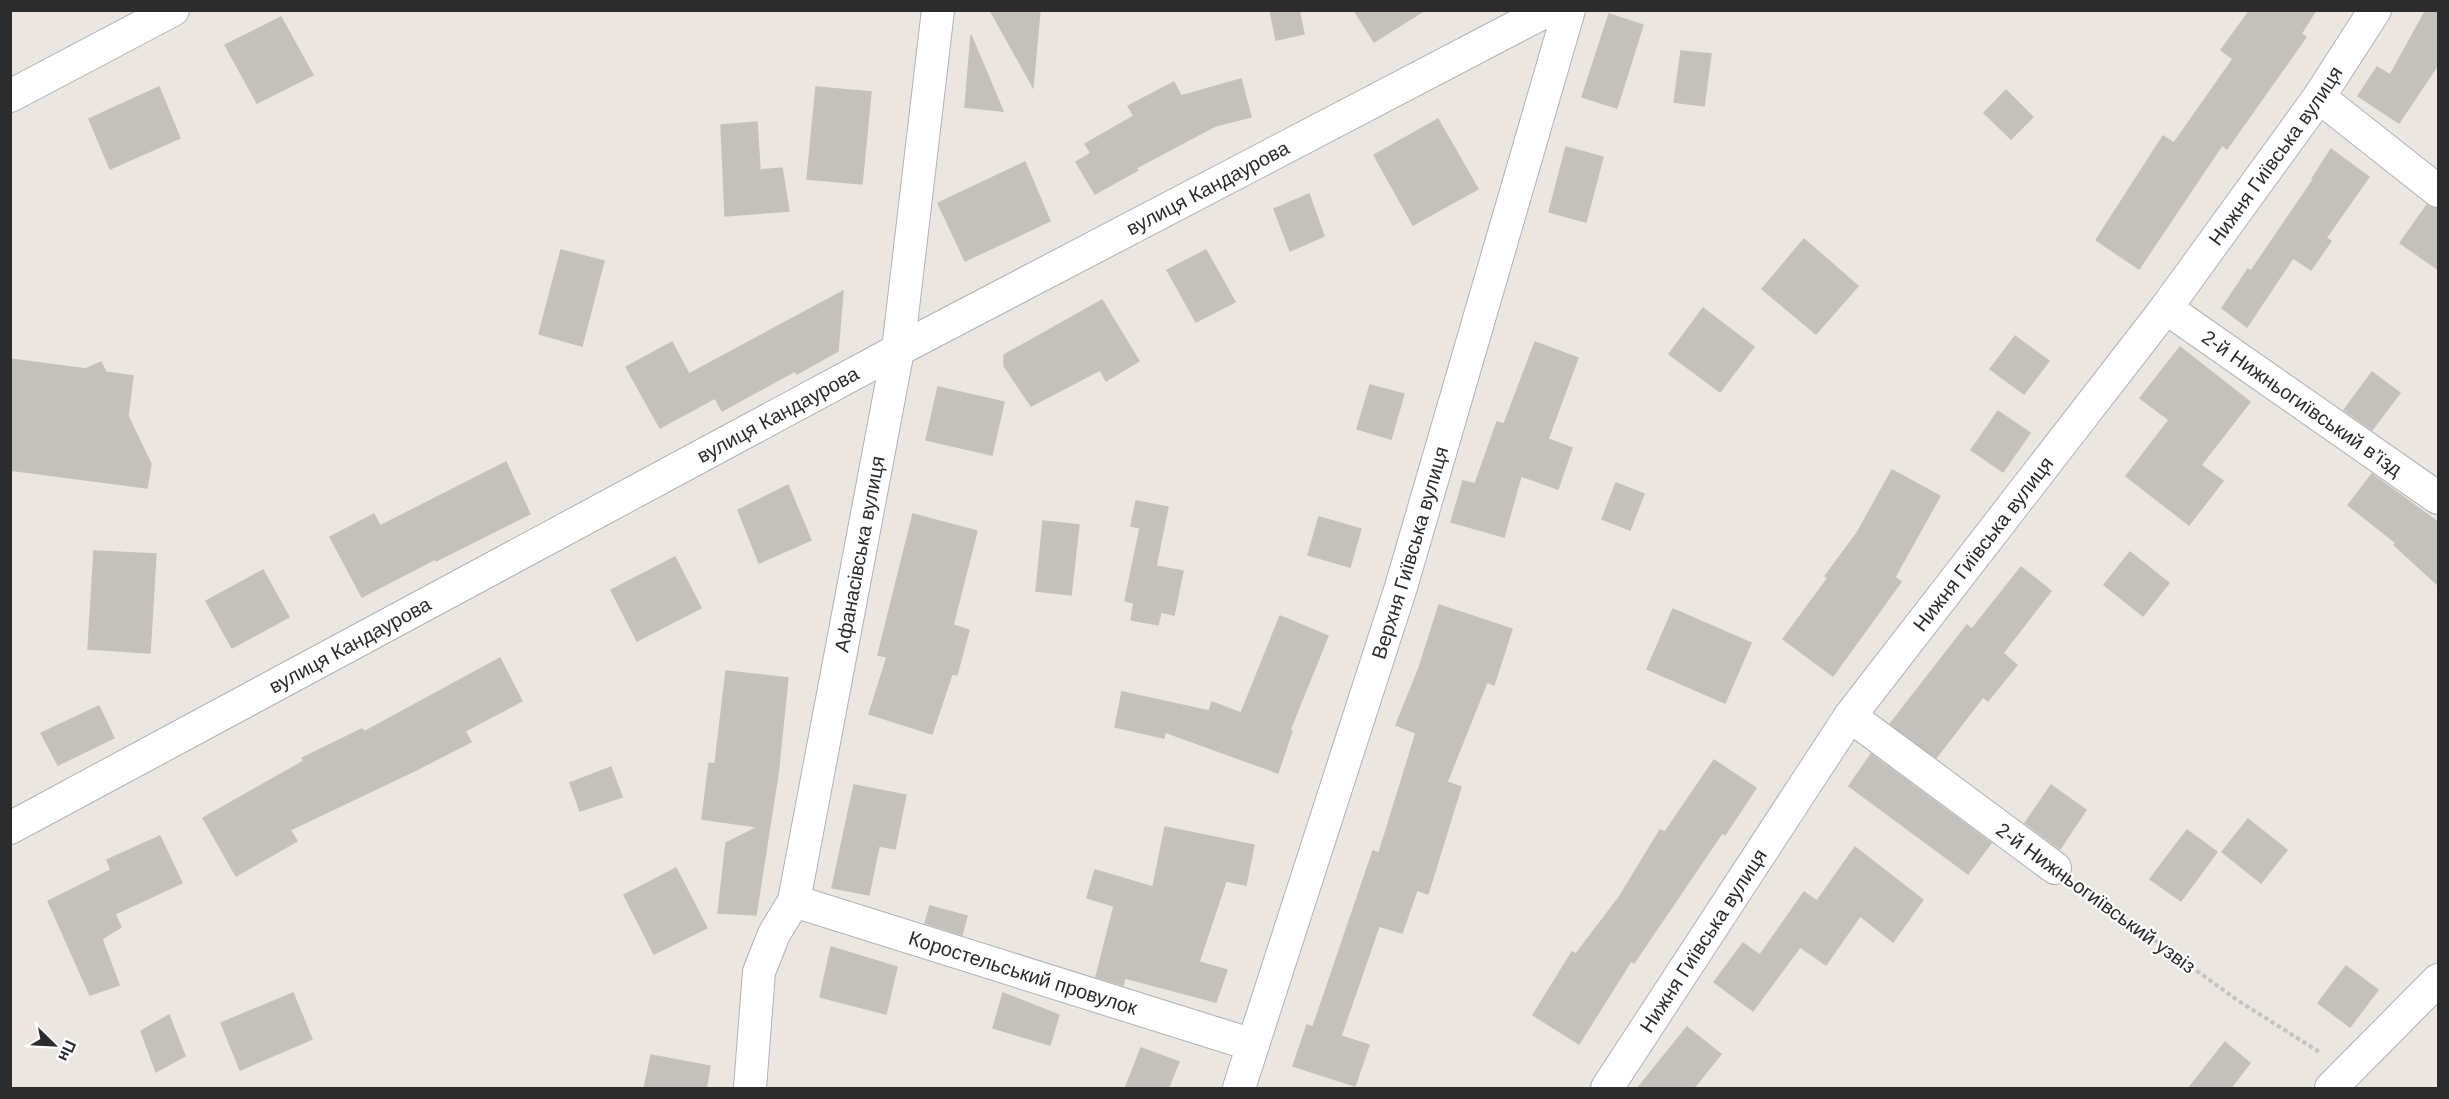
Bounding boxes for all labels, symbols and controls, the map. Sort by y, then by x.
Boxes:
street label: Нижня Гиївська вулиця [2204,62,2347,249]
street label: вулиця Кандаурова [1123,136,1294,240]
street label: 2-й Нижньогиївський в’їзд [2198,326,2406,481]
street label: вулиця Кандаурова [693,362,863,467]
street label: Верхня Гиївська вулиця [1367,444,1452,662]
street label: Нижня Гиївська вулиця [1909,452,2058,635]
street label: Афанасівська вулиця [830,454,889,654]
street label: вулиця Кандаурова [265,592,435,697]
street label: 2-й Нижньогиївський узвіз [1992,818,2200,978]
street label: Нижня Гиївська вулиця [1635,845,1771,1036]
street label: Коростельський провулок [906,927,1140,1019]
north arrow [24,1015,84,1075]
text: Пн [55,1038,79,1064]

